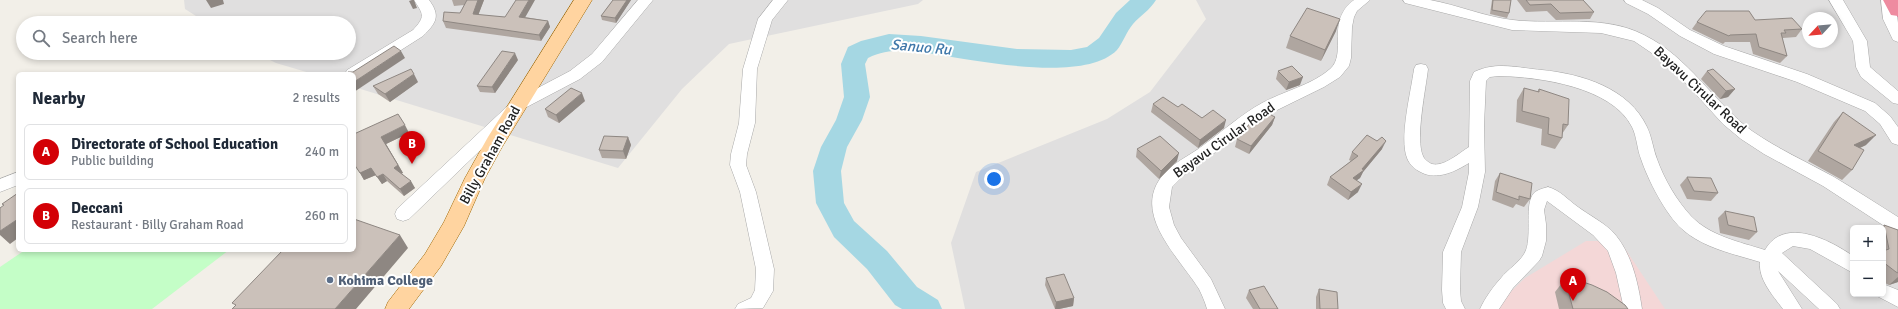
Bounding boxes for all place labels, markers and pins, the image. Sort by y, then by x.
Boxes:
pin: B [399,131,425,164]
pin: A [1560,268,1586,301]
place label: Kohima College [338,272,433,289]
marker: Kohima College [325,275,335,285]

